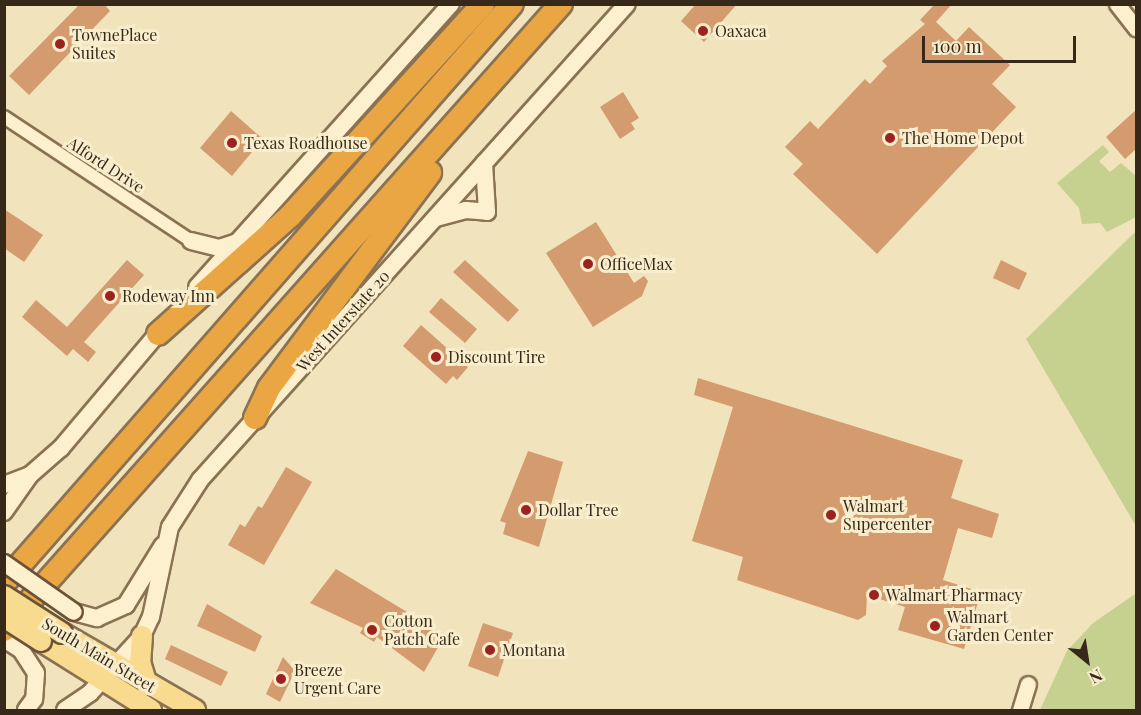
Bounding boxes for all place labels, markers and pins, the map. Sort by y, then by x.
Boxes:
place label: Oaxaca [715,21,767,41]
marker: Oaxaca [696,24,710,38]
place label: TownePlace Suites [72,25,157,63]
marker: TownePlace Suites [53,37,67,51]
place label: The Home Depot [902,128,1024,148]
marker: The Home Depot [883,131,897,145]
place label: Texas Roadhouse [244,133,368,153]
marker: Texas Roadhouse [225,136,239,150]
place label: OfficeMax [600,254,673,274]
marker: OfficeMax [581,257,595,271]
place label: Rodeway Inn [122,286,215,306]
marker: Rodeway Inn [103,289,117,303]
place label: Discount Tire [448,347,546,367]
marker: Discount Tire [429,350,443,364]
place label: Walmart Supercenter [843,496,931,534]
place label: Dollar Tree [538,500,619,520]
marker: Dollar Tree [519,503,533,517]
marker: Walmart Supercenter [824,508,838,522]
place label: Walmart Pharmacy [886,585,1023,605]
marker: Walmart Pharmacy [867,588,881,602]
place label: Walmart Garden Center [947,607,1053,645]
place label: Cotton Patch Cafe [384,611,460,649]
marker: Walmart Garden Center [928,619,942,633]
marker: Cotton Patch Cafe [365,623,379,637]
place label: Montana [502,640,565,660]
marker: Montana [483,643,497,657]
place label: Breeze Urgent Care [294,660,381,698]
marker: Breeze Urgent Care [272,670,290,688]

